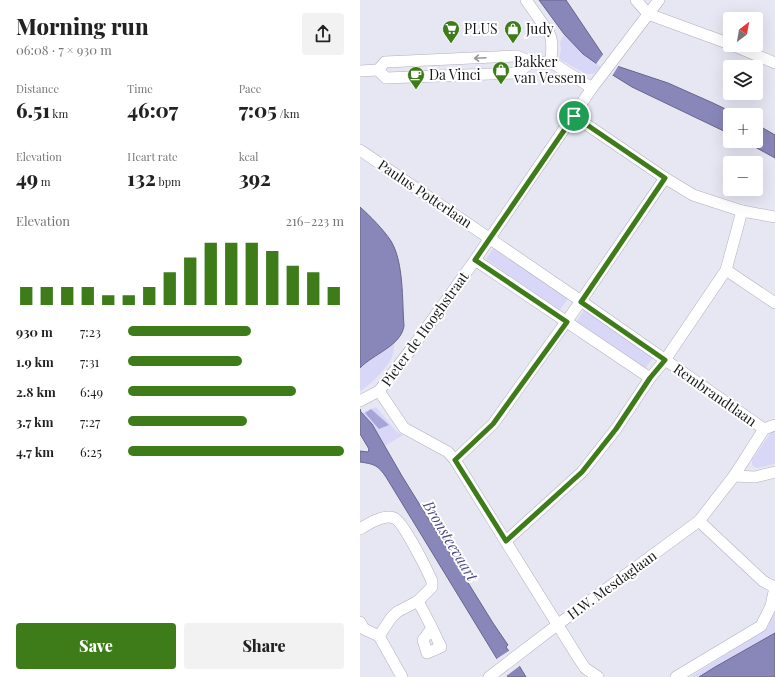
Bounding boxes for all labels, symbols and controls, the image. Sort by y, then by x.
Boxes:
text: Morning run [16,11,149,41]
north arrow [723,12,763,52]
map controls [723,12,763,196]
button: share [302,13,344,55]
supermarket icon: PLUS [441,19,461,44]
place label: PLUS [464,19,498,38]
shop icon: Judy [503,19,523,44]
place label: Judy [525,19,554,38]
text: 06:08 · 7 × 930 m [16,41,112,58]
place label: Bakker van Vessem [513,52,587,87]
one-way arrow [474,54,487,62]
shop icon: Bakker van Vessem [491,60,511,85]
button: layers [723,60,763,100]
cafe icon: Da Vinci [406,65,426,90]
place label: Da Vinci [429,65,481,84]
text: Distance [16,81,59,96]
text: Time [127,81,153,96]
text: Pace [239,81,261,96]
text: 6.51 [16,96,50,123]
text: 46:07 [127,96,178,123]
text: 7:05 [239,96,277,123]
pin [557,99,591,133]
icon: arrive [563,105,585,127]
text: km [50,106,68,121]
text: /km [277,106,299,121]
button: + [723,108,763,148]
text: Elevation [16,149,62,164]
text: Heart rate [127,149,178,164]
text: kcal [239,149,258,164]
street label: Paulus Potterlaan [375,155,477,232]
button: − [723,156,763,196]
text: 49 [16,164,38,191]
text: 132 [127,164,156,191]
text: 392 [239,164,271,191]
text: m [38,174,51,189]
text: bpm [156,174,181,189]
text: Elevation [16,212,70,229]
text: 216–223 m [286,212,344,229]
street label: Pieter de Hooghstraat [377,267,473,390]
text: 930 m [16,323,53,340]
text: 7:23 [80,323,101,340]
text: 1.9 km [16,353,54,370]
text: 7:31 [80,353,99,370]
street label: Rembrandtlaan [670,359,761,431]
text: 2.8 km [16,383,56,400]
text: 6:49 [80,383,103,400]
text: 3.7 km [16,413,53,430]
text: 7:27 [80,413,100,430]
text: 4.7 km [16,443,54,460]
text: 6:25 [80,443,102,460]
water label: Bronsteevaart [419,496,483,585]
street label: H.W. Mesdaglaan [563,545,661,623]
button: Save [16,623,176,669]
button: Share [184,623,344,669]

